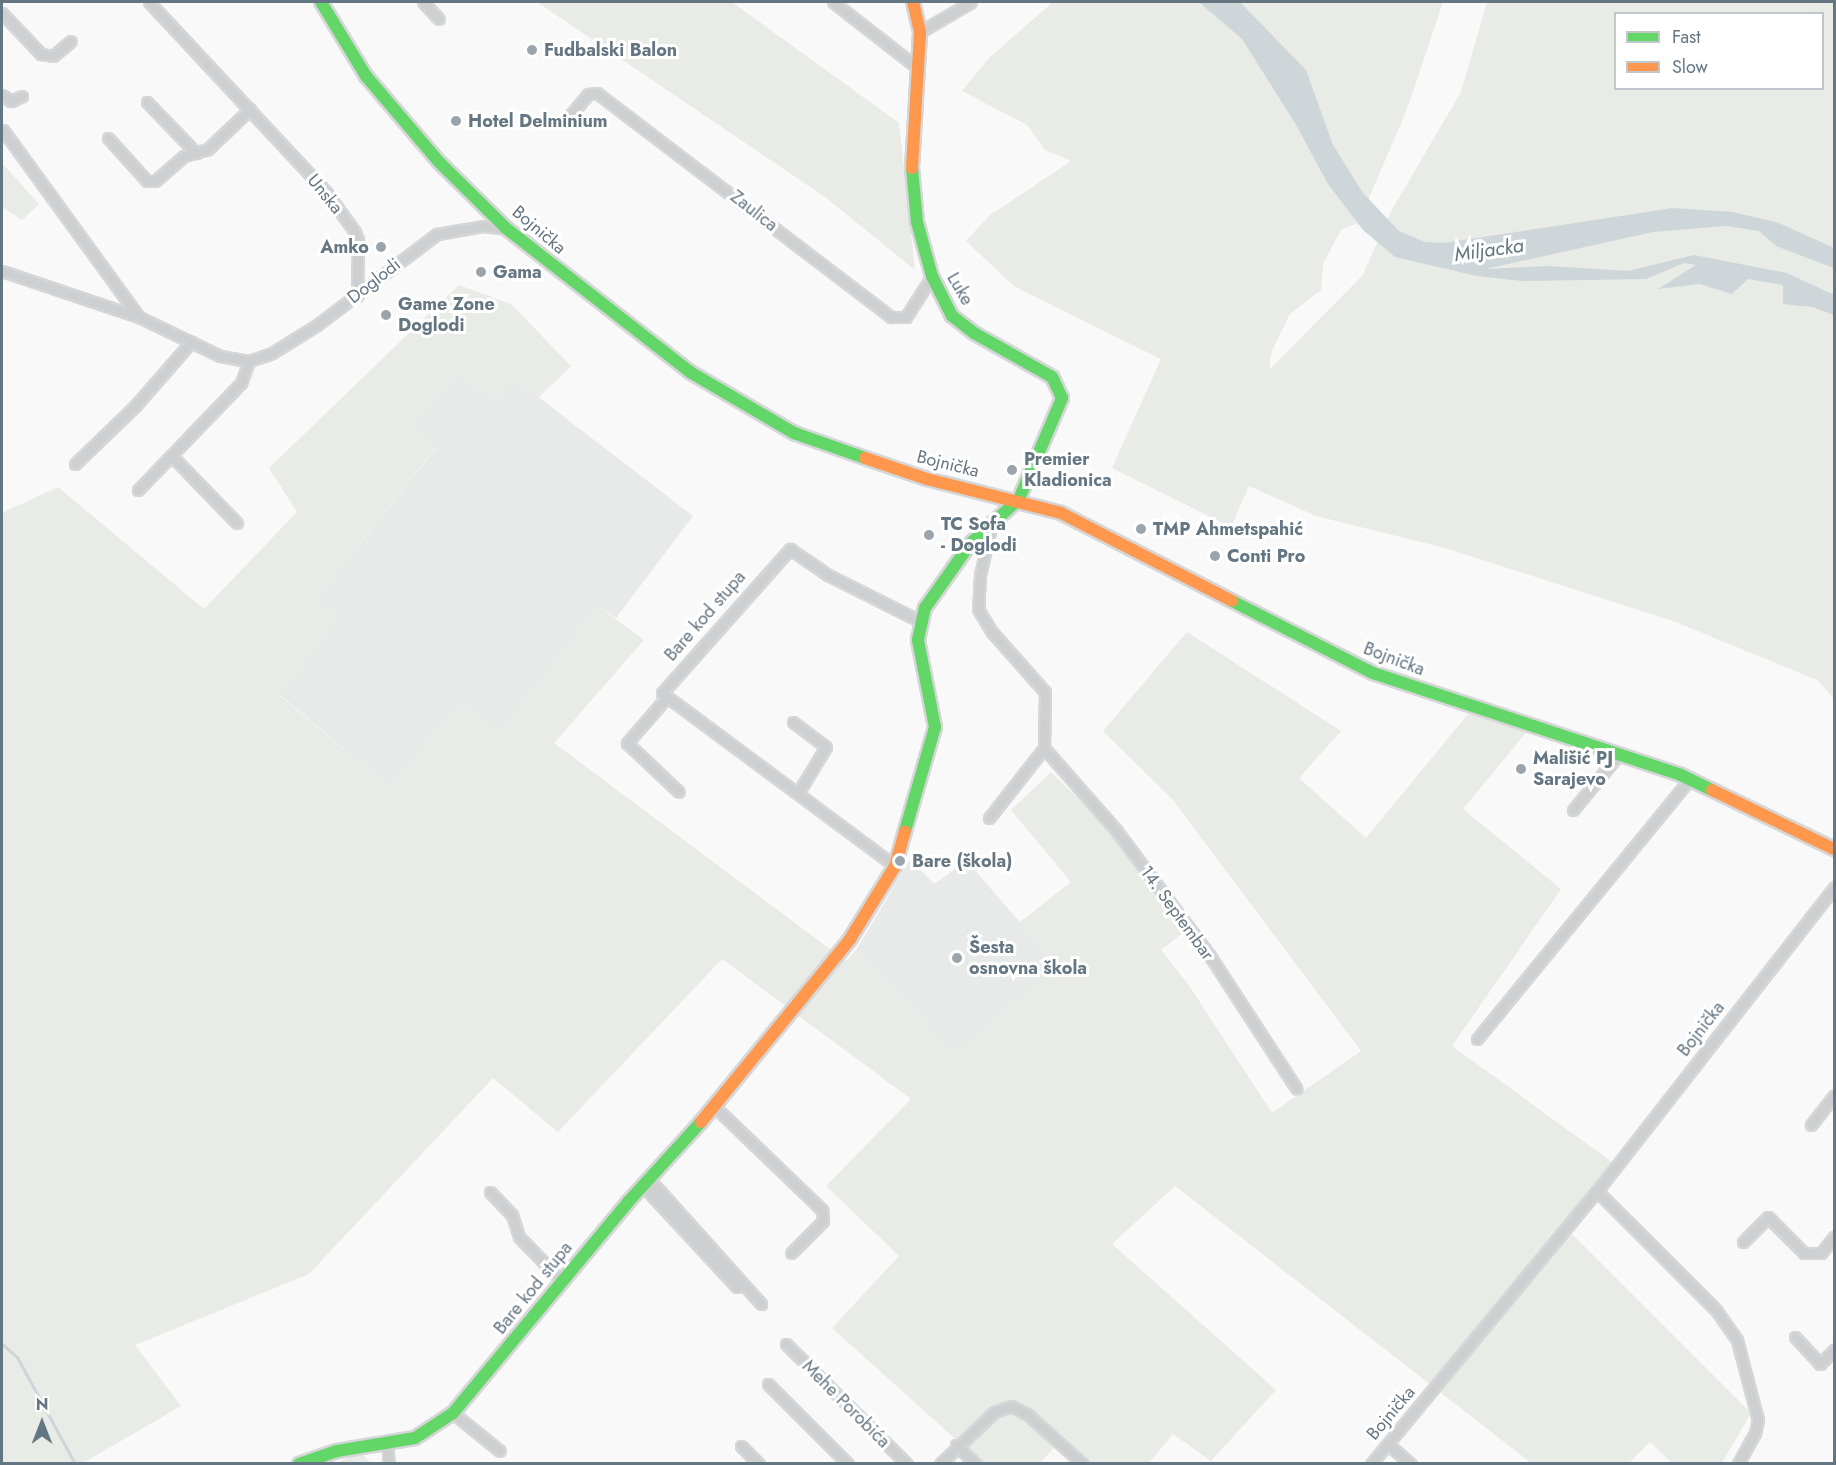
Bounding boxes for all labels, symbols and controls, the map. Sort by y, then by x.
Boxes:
legend [1614,12,1824,90]
text: Fast [1672,24,1701,50]
place label: Fudbalski Balon [544,39,677,61]
marker: Fudbalski Balon [525,43,539,57]
text: Slow [1672,54,1708,80]
place label: Hotel Delminium [468,110,608,132]
marker: Hotel Delminium [449,114,463,128]
street label: Unska [303,170,347,218]
street label: Zaulica [726,186,782,236]
street label: Bojnička [508,201,570,259]
water label: Miljacka [1453,233,1525,267]
place label: Amko [320,236,369,258]
marker: Amko [374,240,388,254]
street label: Doglodi [343,254,405,308]
place label: Gama [493,261,542,283]
marker: Gama [474,265,488,279]
street label: Luke [942,269,978,309]
place label: Game Zone Doglodi [398,294,495,336]
marker: Game Zone Doglodi [379,308,393,322]
street label: Bojnička [914,446,982,482]
place label: Premier Kladionica [1024,449,1112,492]
marker: Premier Kladionica [1005,463,1019,477]
place label: TC Sofa - Doglodi [941,514,1017,556]
place label: TMP Ahmetspahić [1153,518,1303,540]
marker: TMP Ahmetspahić [1134,522,1148,536]
marker: TC Sofa - Doglodi [922,528,936,542]
place label: Conti Pro [1227,545,1305,567]
marker: Conti Pro [1208,549,1222,563]
street label: Bare kod stupa [660,567,750,665]
street label: Bojnička [1360,638,1428,680]
place label: Mališić PJ Sarajevo [1533,748,1613,790]
marker: Mališić PJ Sarajevo [1514,762,1528,776]
place label: Bare (škola) [912,850,1012,872]
marker: Bare (škola) [893,854,907,868]
street label: 14. Septembar [1135,862,1219,964]
place label: Šesta osnovna škola [969,937,1087,980]
marker: Šesta osnovna škola [950,951,964,965]
street label: Bojnička [1673,997,1729,1061]
street label: Bare kod stupa [489,1238,577,1338]
street label: Mehe Porobića [798,1356,894,1452]
street label: Bojnička [1362,1382,1420,1444]
north arrow [12,1393,72,1453]
text: N [36,1393,48,1416]

